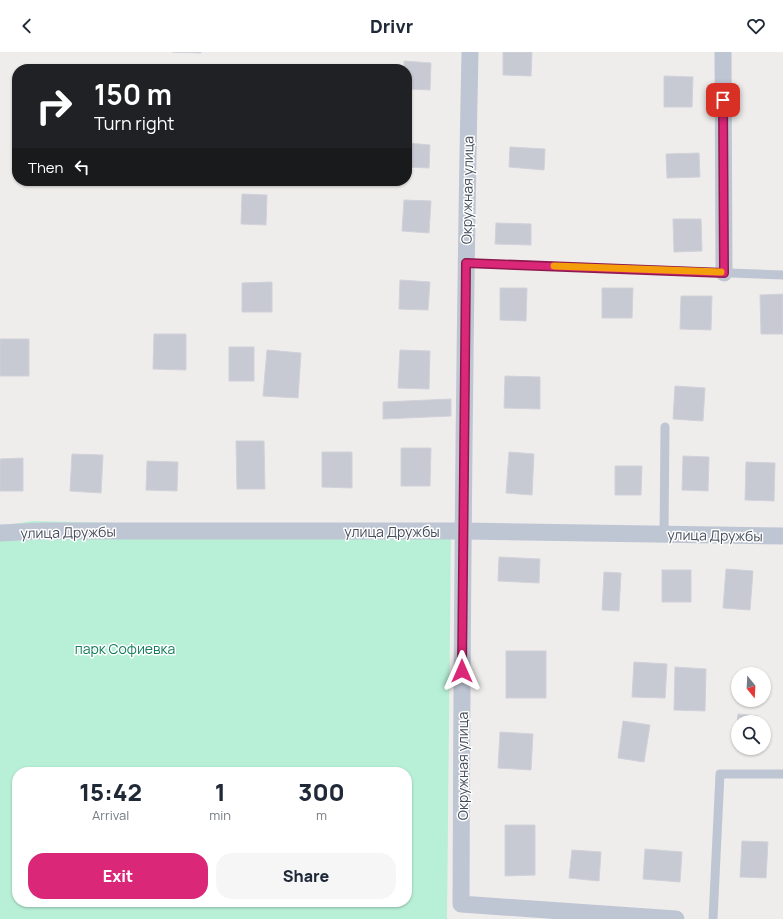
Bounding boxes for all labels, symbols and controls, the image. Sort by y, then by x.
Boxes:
text: Drivr [370,14,413,38]
icon: back [16,15,38,37]
icon: heart [745,15,767,37]
text: 150 m [94,75,172,113]
icon: right [28,80,80,132]
pin [706,83,740,117]
icon: arrive [712,89,734,111]
text: Turn right [94,111,175,135]
street label: Окружная улица [457,136,477,244]
icon: left [71,156,93,178]
text: Then [28,157,63,178]
street label: улица Дружбы [20,522,116,542]
street label: улица Дружбы [344,522,440,541]
street label: улица Дружбы [667,525,763,545]
park label: парк Софиевка [75,639,175,658]
position arrow [441,650,483,692]
north arrow [731,667,771,707]
map controls [731,667,771,755]
street label: Окружная улица [453,712,472,820]
button: search [731,715,771,755]
text: 15:42 [79,775,142,808]
text: 1 [215,775,226,808]
text: 300 [298,775,345,808]
text: Arrival [92,806,129,824]
text: min [209,806,231,824]
text: m [316,806,327,824]
button: Exit [28,853,208,899]
button: Share [216,853,396,899]

